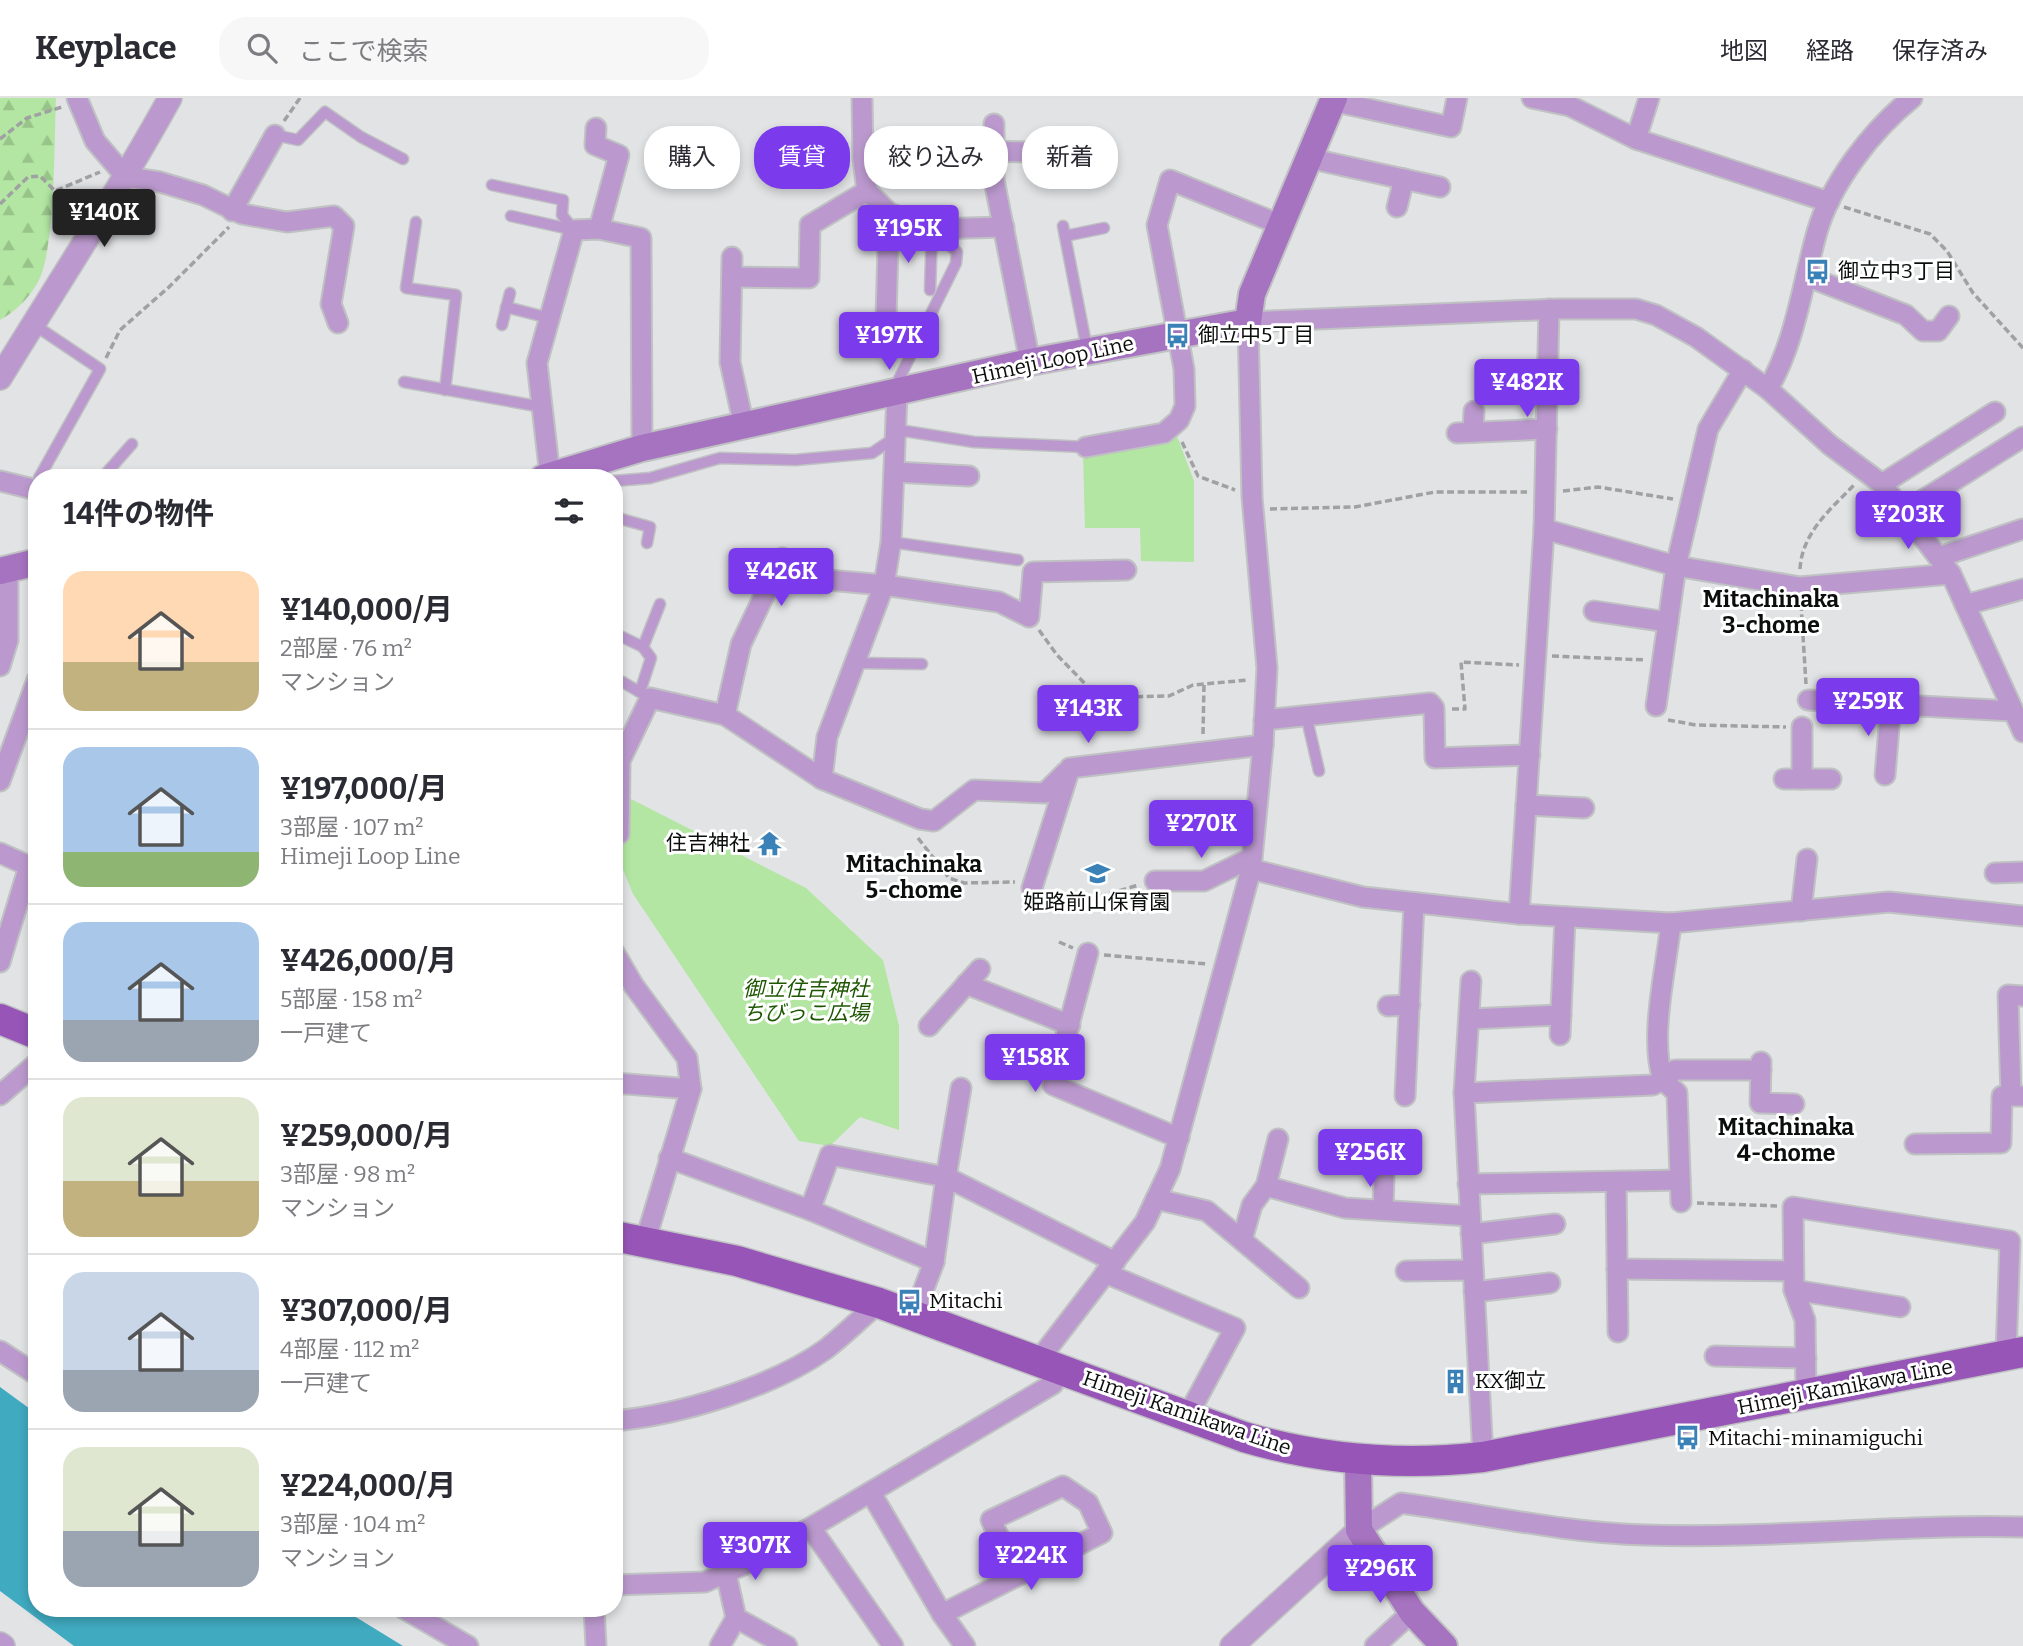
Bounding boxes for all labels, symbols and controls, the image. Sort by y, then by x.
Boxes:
search box [219,17,709,80]
text: Keyplace [35,28,177,68]
icon: search [243,29,281,67]
text: ここで検索 [299,36,429,67]
text: 地図 [1720,37,1768,65]
text: 経路 [1806,37,1854,65]
text: 保存済み [1892,37,1988,65]
chip: 購入 [644,126,740,189]
chip: 賃貸 [754,126,850,189]
chip: 絞り込み [864,126,1008,189]
chip: 新着 [1022,126,1118,189]
pin: ¥140K [55,190,153,249]
text: ¥140K [68,198,140,226]
pin: ¥195K [859,206,957,265]
text: ¥195K [874,214,942,242]
bus stop icon: 御立中3丁目 [1804,257,1832,285]
place label: 御立中3丁目 [1838,258,1955,284]
pin: ¥197K [840,313,938,372]
text: ¥197K [855,321,923,349]
bus stop icon: 御立中5丁目 [1164,321,1192,349]
place label: 御立中5丁目 [1198,322,1314,348]
street label: Himeji Loop Line [970,330,1136,390]
pin: ¥482K [1478,360,1576,419]
text: ¥482K [1490,368,1564,396]
pin: ¥203K [1859,491,1957,551]
icon: filters [550,492,588,530]
text: 14件の物件 [63,496,214,532]
text: ¥203K [1872,500,1944,528]
pin: ¥426K [732,548,830,608]
text: ¥426K [744,557,818,585]
district label: Mitachinaka 3-chome [1703,585,1839,639]
text: ¥140,000/月 [280,592,453,628]
icon: home [119,599,203,683]
text: 2部屋 · 76 m² [280,634,412,662]
text: マンション [280,668,395,696]
pin: ¥259K [1819,678,1917,738]
pin: ¥143K [1039,686,1137,745]
text: ¥259K [1832,687,1904,715]
text: ¥143K [1053,694,1123,722]
text: ¥197,000/月 [280,771,448,807]
icon: home [119,775,203,859]
pin: ¥270K [1152,800,1250,860]
text: ¥270K [1165,809,1237,837]
text: 3部屋 · 107 m² [280,813,424,841]
temple icon: 住吉神社 [756,829,784,857]
place label: 住吉神社 [666,830,750,856]
text: Himeji Loop Line [280,842,461,870]
district label: Mitachinaka 5-chome [846,850,982,904]
school or university icon: 姫路前山保育園 [1083,859,1111,887]
place label: 姫路前山保育園 [1024,889,1171,915]
text: ¥426,000/月 [280,943,457,979]
icon: home [119,950,203,1034]
park label: 御立住吉神社 ちびっこ広場 [743,976,871,1026]
text: 5部屋 · 158 m² [280,985,423,1013]
text: 一戸建て [280,1019,372,1047]
pin: ¥158K [986,1034,1084,1094]
text: ¥158K [1001,1043,1069,1071]
district label: Mitachinaka 4-chome [1718,1113,1854,1167]
text: ¥259,000/月 [280,1118,453,1154]
icon: home [119,1125,203,1209]
pin: ¥256K [1321,1130,1419,1189]
text: ¥256K [1334,1138,1406,1166]
text: 3部屋 · 98 m² [280,1160,415,1188]
text: マンション [280,1194,395,1222]
bus stop icon: Mitachi [895,1287,923,1315]
place label: Mitachi [929,1288,1003,1314]
text: ¥307,000/月 [280,1293,453,1329]
icon: home [119,1300,203,1384]
text: 4部屋 · 112 m² [280,1335,419,1363]
street label: Himeji Kamikawa Line [1735,1353,1955,1421]
street label: Himeji Kamikawa Line [1079,1365,1295,1461]
building icon: KX御立 [1441,1367,1469,1395]
place label: KX御立 [1475,1368,1546,1394]
text: 一戸建て [280,1369,372,1397]
bus stop icon: Mitachi-minamiguchi [1674,1424,1702,1452]
place label: Mitachi-minamiguchi [1708,1425,1923,1451]
text: ¥224,000/月 [280,1468,456,1504]
icon: home [119,1475,203,1559]
text: 3部屋 · 104 m² [280,1510,425,1538]
pin: ¥307K [706,1522,804,1582]
text: ¥307K [719,1531,791,1559]
pin: ¥224K [982,1532,1080,1592]
text: ¥224K [995,1541,1067,1569]
text: マンション [280,1544,395,1572]
pin: ¥296K [1331,1546,1429,1605]
text: ¥296K [1344,1554,1416,1582]

